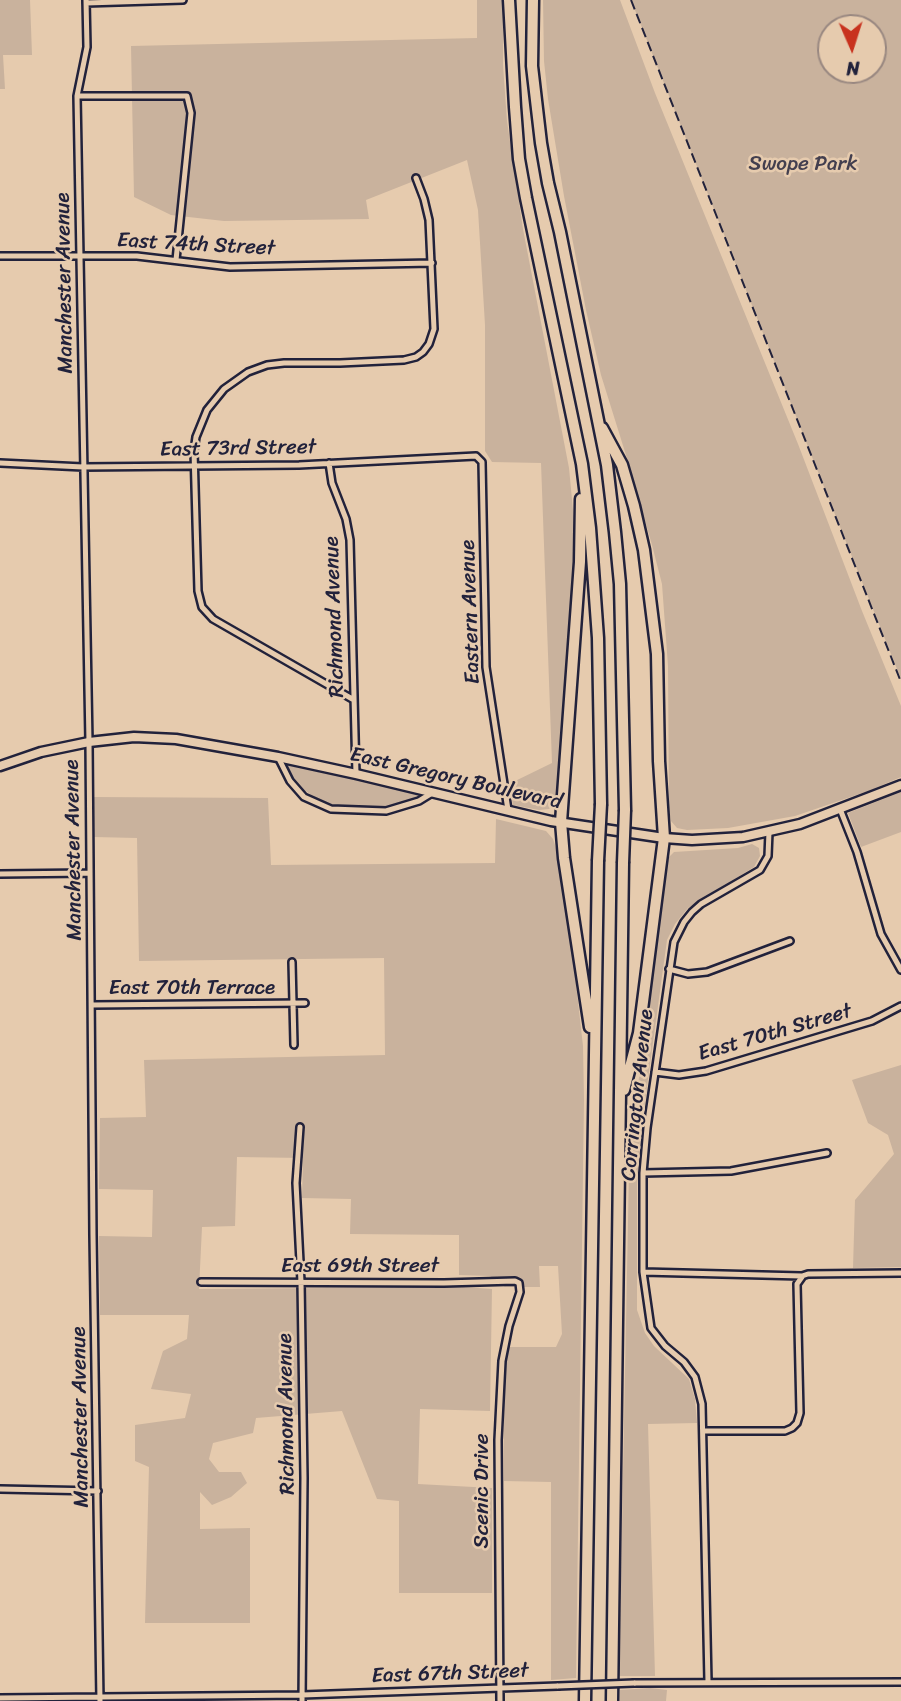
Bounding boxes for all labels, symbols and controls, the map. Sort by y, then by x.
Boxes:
north arrow [817,14,887,84]
text: N [846,52,860,85]
park label: Swope Park [749,152,857,178]
street label: Manchester Avenue [51,192,79,374]
street label: East 74th Street [116,228,276,262]
street label: East 73rd Street [160,435,316,463]
street label: Richmond Avenue [320,536,350,698]
street label: Eastern Avenue [456,539,486,685]
street label: East Gregory Boulevard [348,742,564,816]
street label: Manchester Avenue [60,759,88,941]
street label: East 70th Terrace [109,976,275,1002]
street label: East 70th Street [695,999,855,1067]
street label: Corrington Avenue [616,1008,660,1182]
street label: East 69th Street [281,1254,439,1280]
street label: Manchester Avenue [67,1326,95,1508]
street label: Richmond Avenue [273,1333,301,1495]
street label: Scenic Drive [470,1433,496,1549]
street label: East 67th Street [371,1659,529,1689]

